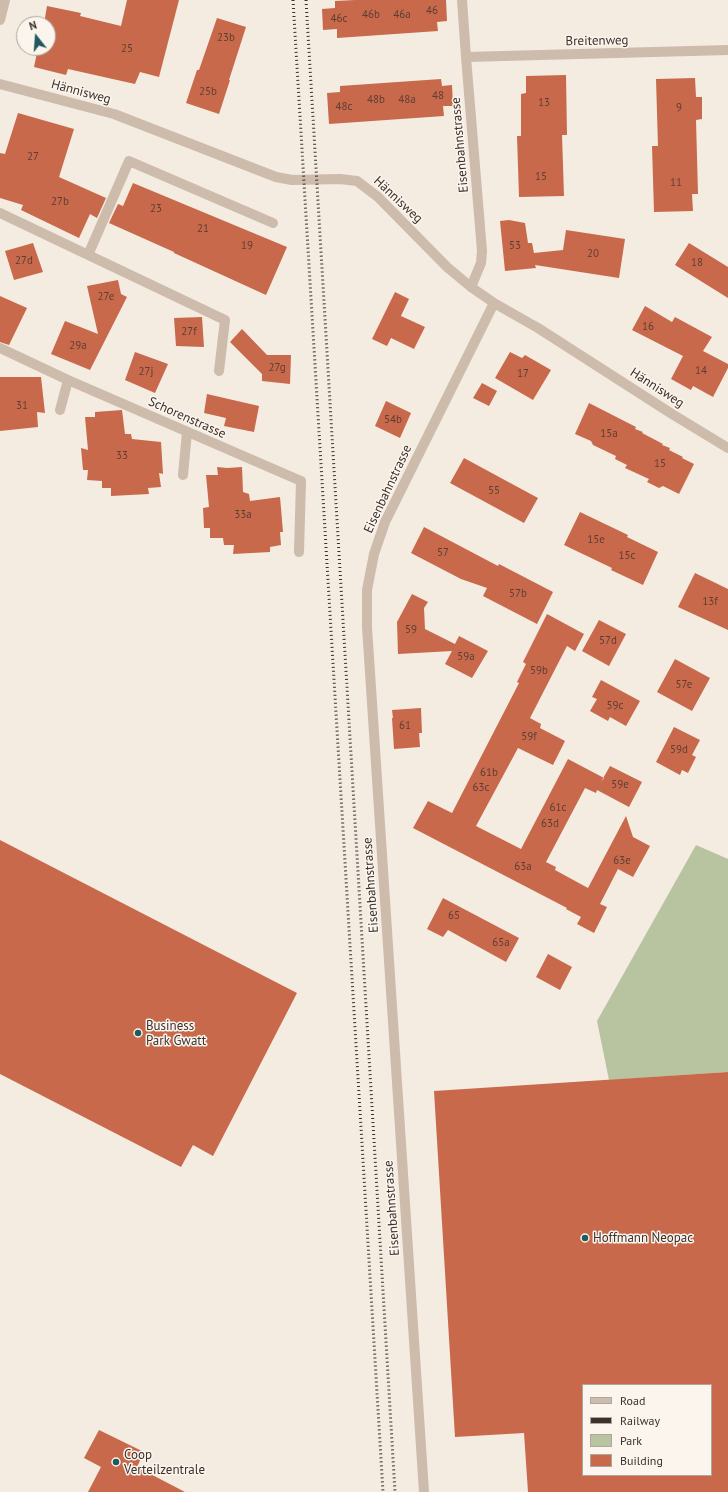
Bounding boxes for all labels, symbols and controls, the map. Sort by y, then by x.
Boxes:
house number: 46 [426,4,438,18]
house number: 46b [362,8,380,22]
house number: 46a [393,8,411,22]
house number: 46c [331,12,347,26]
north arrow [16,16,56,56]
text: N [27,18,38,33]
house number: 23b [217,31,235,45]
street label: Breitenweg [565,33,629,49]
house number: 25 [121,42,133,56]
street label: Hännisweg [49,77,113,107]
house number: 25b [199,85,217,99]
house number: 48 [432,89,444,103]
house number: 48b [367,93,385,107]
house number: 48a [398,93,416,107]
house number: 13 [538,96,550,110]
street label: Eisenbahnstrasse [448,97,472,193]
house number: 48c [336,100,352,114]
house number: 9 [676,101,682,115]
house number: 27 [27,150,39,164]
house number: 15 [535,170,547,184]
street label: Hännisweg [370,173,426,227]
house number: 11 [670,176,682,190]
house number: 27b [51,195,69,209]
house number: 23 [150,202,162,216]
house number: 21 [197,222,209,236]
house number: 19 [241,239,253,253]
house number: 53 [509,239,521,253]
house number: 20 [587,247,599,261]
house number: 27d [15,254,33,268]
house number: 18 [691,256,703,270]
house number: 27e [98,290,114,304]
house number: 16 [642,320,654,334]
house number: 27f [181,325,197,339]
house number: 29a [69,339,87,353]
house number: 27g [268,361,286,375]
house number: 14 [695,364,707,378]
house number: 27j [139,365,153,379]
street label: Hännisweg [627,365,687,411]
house number: 17 [517,367,529,381]
street label: Schorenstrasse [146,394,228,442]
house number: 31 [16,399,28,413]
house number: 54b [384,413,402,427]
house number: 15a [600,427,618,441]
street label: Eisenbahnstrasse [361,442,415,536]
house number: 33 [116,449,128,463]
house number: 15 [654,457,666,471]
house number: 55 [488,484,500,498]
house number: 33a [234,508,252,522]
house number: 15e [587,533,605,547]
house number: 57 [437,546,449,560]
house number: 15c [619,549,635,563]
house number: 57b [509,587,527,601]
house number: 13f [702,595,718,609]
house number: 59 [405,623,417,637]
house number: 57d [599,634,617,648]
house number: 59a [457,650,475,664]
house number: 59b [530,664,548,678]
house number: 57e [676,678,692,692]
house number: 59c [607,699,623,713]
house number: 61 [399,719,411,733]
house number: 59f [521,730,537,744]
house number: 59d [670,743,688,757]
house number: 61b [480,766,498,780]
house number: 59e [611,778,629,792]
house number: 63c [473,781,489,795]
house number: 61c [550,801,566,815]
house number: 63d [541,817,559,831]
street label: Eisenbahnstrasse [360,837,382,933]
house number: 63e [613,854,631,868]
house number: 63a [514,860,532,874]
house number: 65 [448,909,460,923]
house number: 65a [492,936,510,950]
place label: Business Park Gwatt [146,1018,206,1049]
marker: Business Park Gwatt [133,1028,143,1038]
street label: Eisenbahnstrasse [381,1160,403,1256]
place label: Hoffmann Neopac [593,1230,693,1246]
marker: Hoffmann Neopac [580,1233,590,1243]
legend [582,1384,712,1476]
text: Road [620,1393,645,1408]
text: Railway [620,1413,660,1428]
text: Park [620,1433,642,1448]
place label: Coop Verteilzentrale [124,1447,205,1478]
text: Building [620,1453,663,1468]
marker: Coop Verteilzentrale [111,1457,121,1467]

